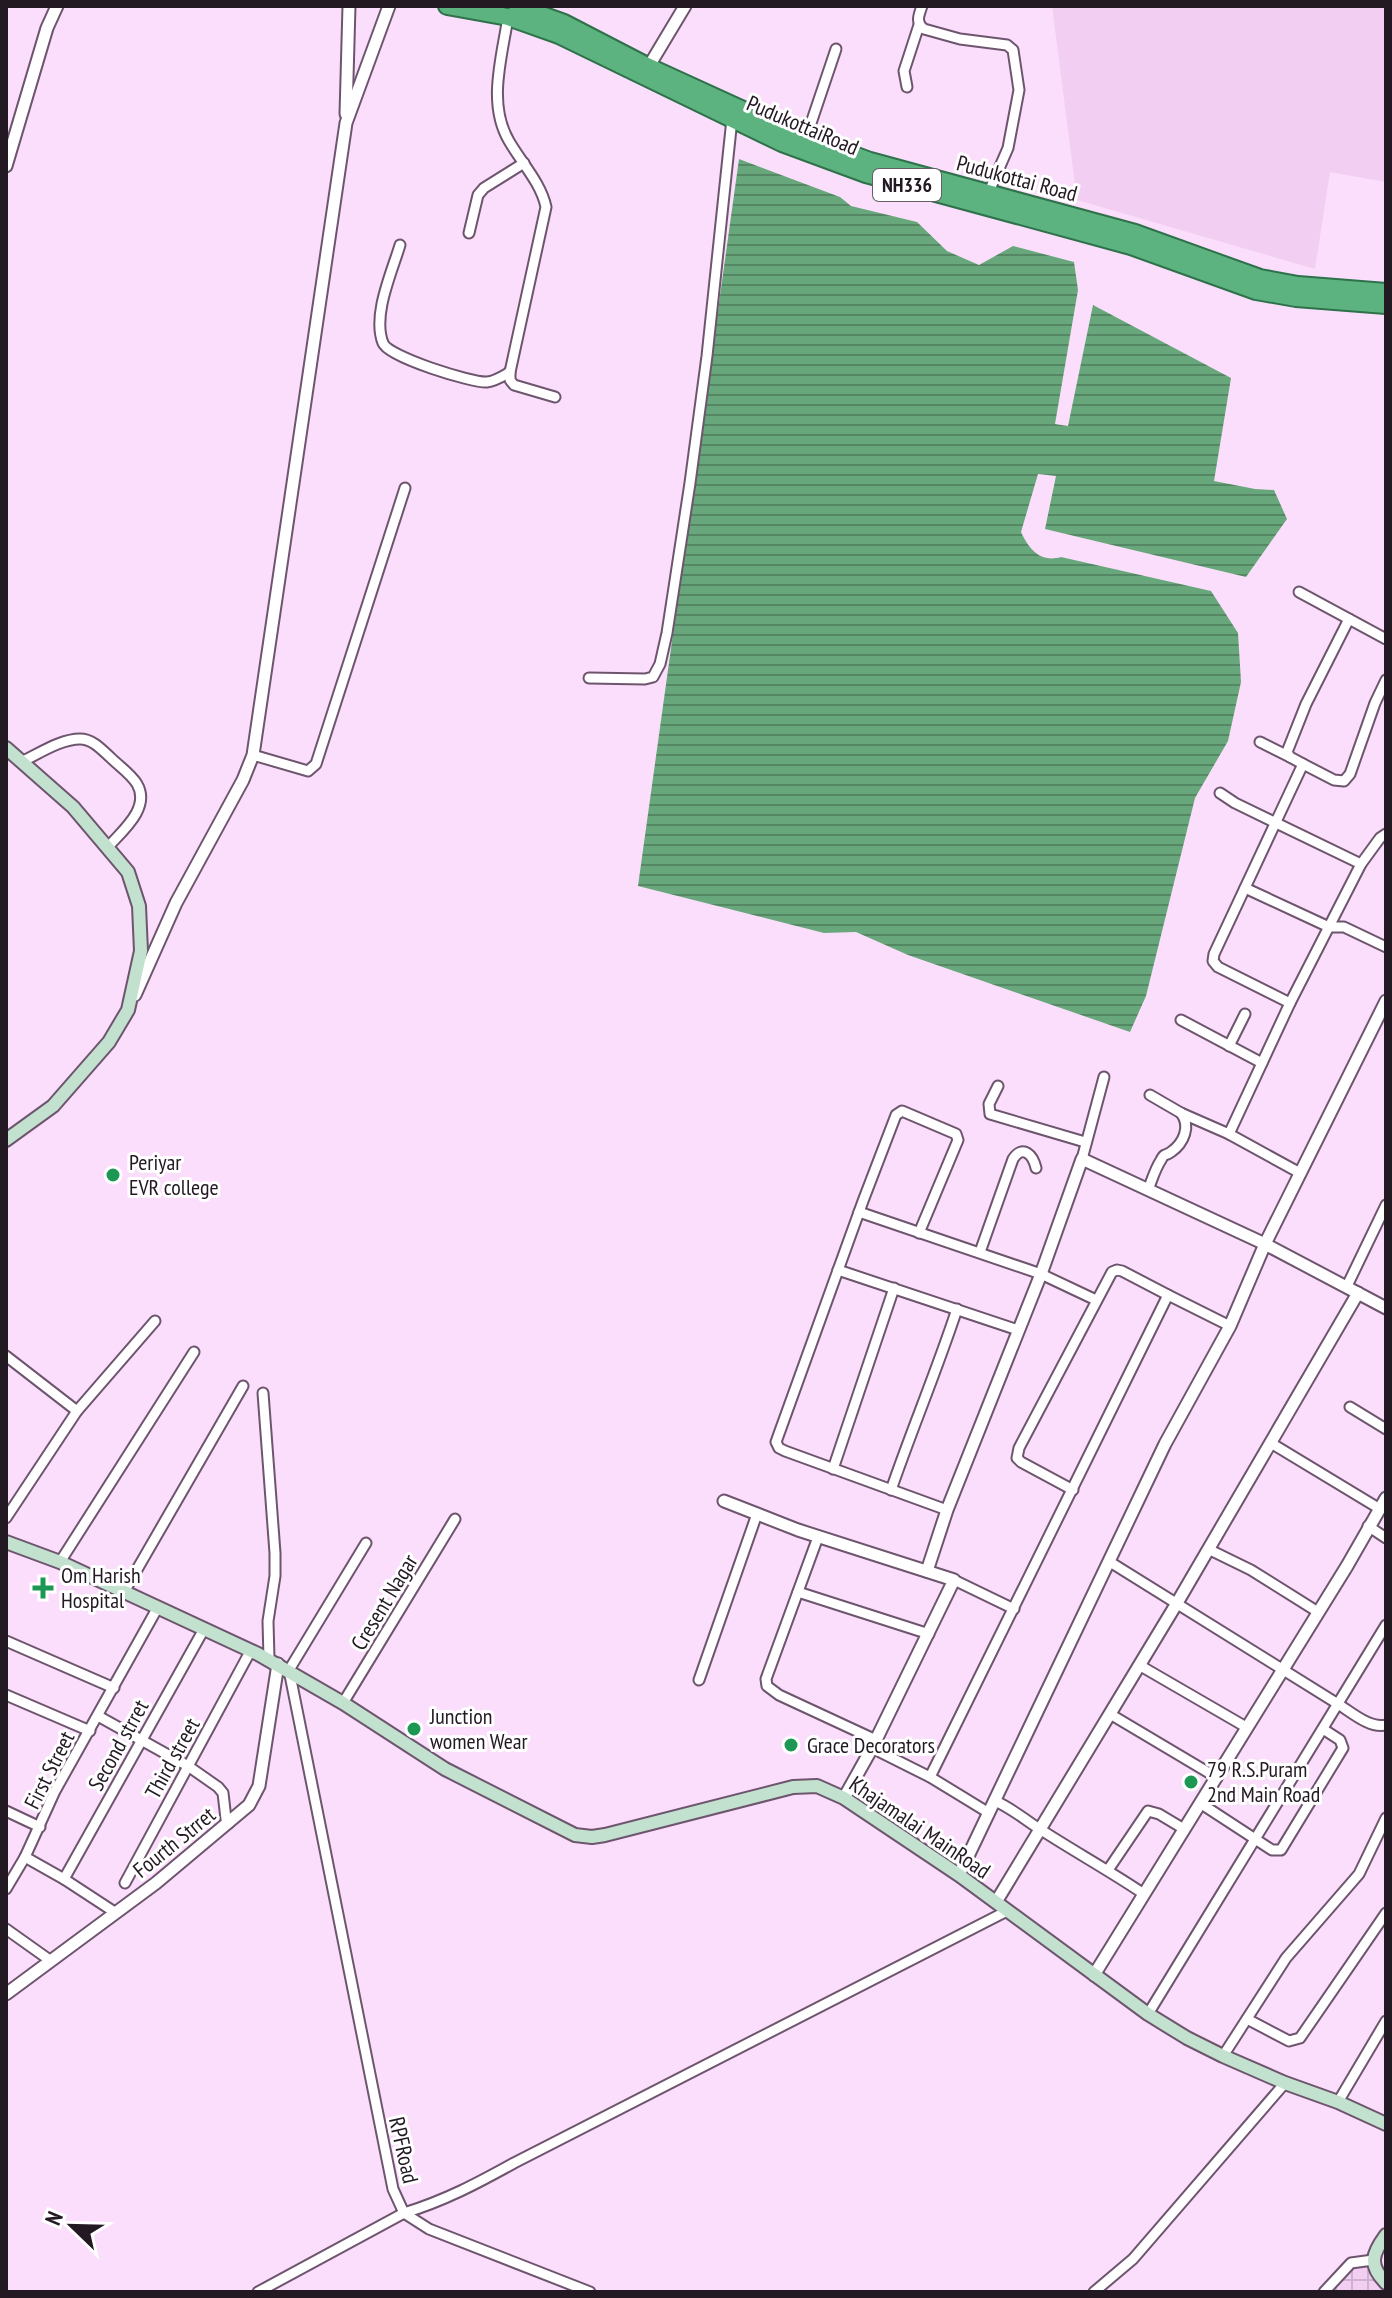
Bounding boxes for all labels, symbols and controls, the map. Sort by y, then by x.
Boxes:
street label: PudukottaiRoad [743,89,863,161]
street label: Pudukottai Road [954,148,1080,208]
road number: NH336 [873,169,941,201]
place label: Periyar EVR college [129,1148,219,1201]
marker: Periyar EVR college [104,1166,122,1184]
street label: Cresent Nagar [345,1549,423,1655]
place label: Om Harish Hospital [61,1561,141,1614]
marker: Om Harish Hospital [32,1577,54,1599]
street label: Second strret [82,1695,154,1795]
place label: Junction women Wear [429,1702,528,1755]
street label: Third street [138,1713,206,1803]
marker: Junction women Wear [405,1720,423,1738]
street label: First Street [18,1726,80,1814]
place label: Grace Decorators [807,1731,935,1759]
marker: Grace Decorators [782,1736,800,1754]
place label: 79 R.S.Puram 2nd Main Road [1207,1755,1320,1808]
street label: Khajamalai MainRoad [844,1770,996,1884]
marker: 79 R.S.Puram 2nd Main Road [1182,1773,1200,1791]
street label: Fourth Strret [127,1800,221,1884]
street label: RPFRoad [383,2114,425,2186]
north arrow [32,2186,112,2266]
text: N [38,2207,69,2229]

